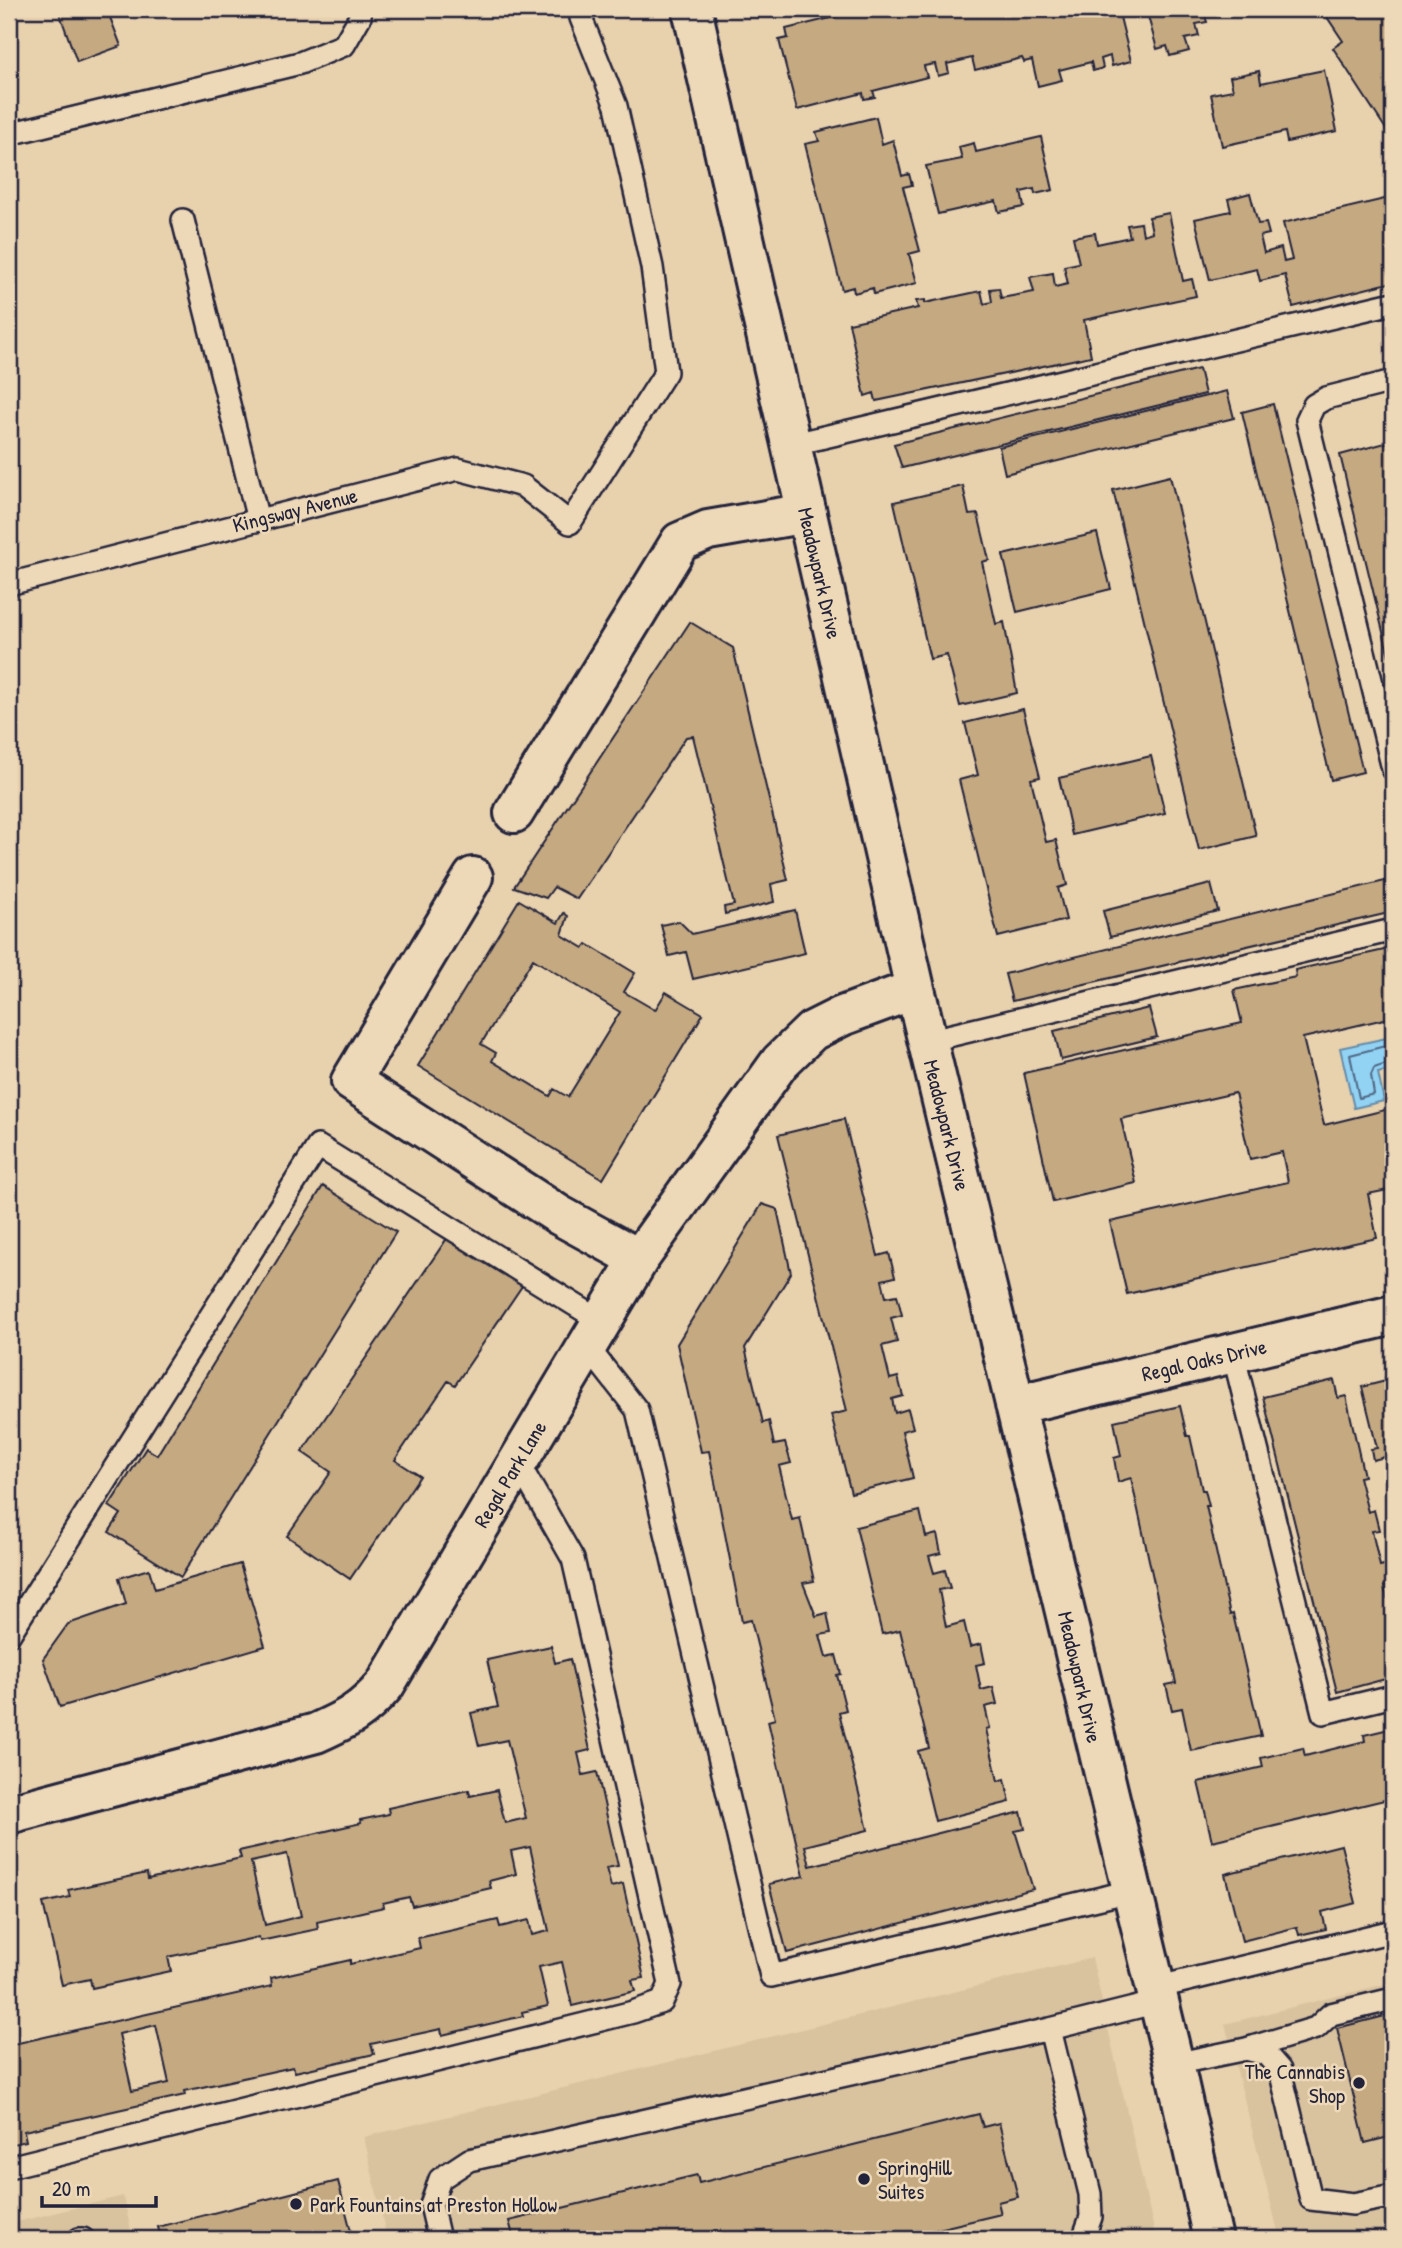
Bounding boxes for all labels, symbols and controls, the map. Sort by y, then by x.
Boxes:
street label: Kingsway Avenue [230,481,360,539]
street label: Meadowpark Drive [791,505,849,641]
street label: Meadowpark Drive [917,1057,977,1193]
street label: Regal Oaks Drive [1139,1332,1269,1388]
street label: Regal Park Lane [467,1415,553,1533]
street label: Meadowpark Drive [1051,1609,1109,1745]
place label: The Cannabis Shop [1245,2057,1345,2110]
marker: The Cannabis Shop [1351,2075,1367,2091]
place label: SpringHill Suites [878,2153,953,2206]
scale bar [42,2164,156,2208]
marker: SpringHill Suites [856,2171,872,2187]
text: 20 m [52,2174,90,2203]
place label: Park Fountains at Preston Hollow [310,2190,557,2219]
marker: Park Fountains at Preston Hollow [288,2196,304,2212]

